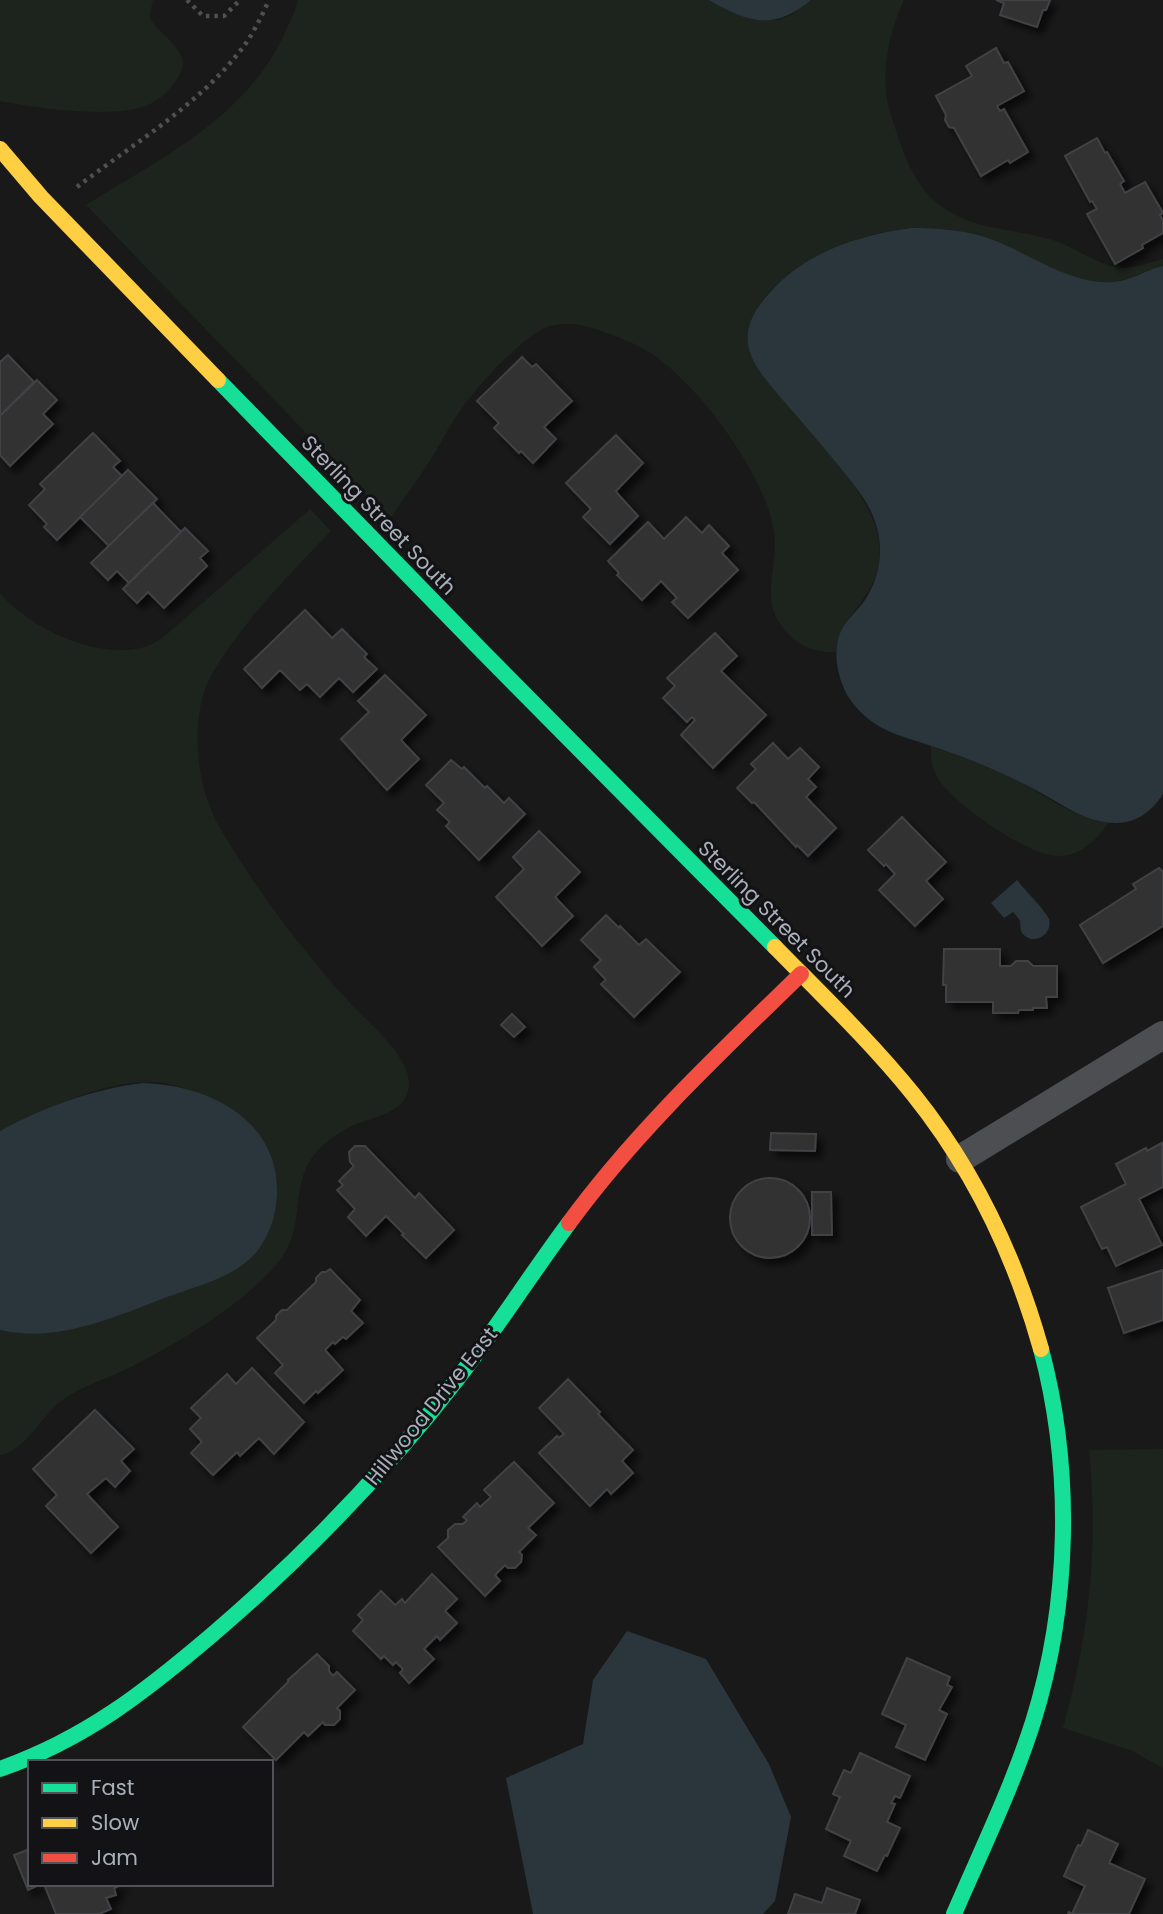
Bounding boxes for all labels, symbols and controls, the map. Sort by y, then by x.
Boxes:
street label: Sterling Street South [295,429,463,601]
street label: Sterling Street South [692,834,862,1004]
street label: Hillwood Drive East [358,1321,504,1491]
legend [28,1760,273,1886]
text: Fast [91,1773,134,1802]
text: Slow [91,1808,139,1837]
text: Jam [91,1843,138,1872]

